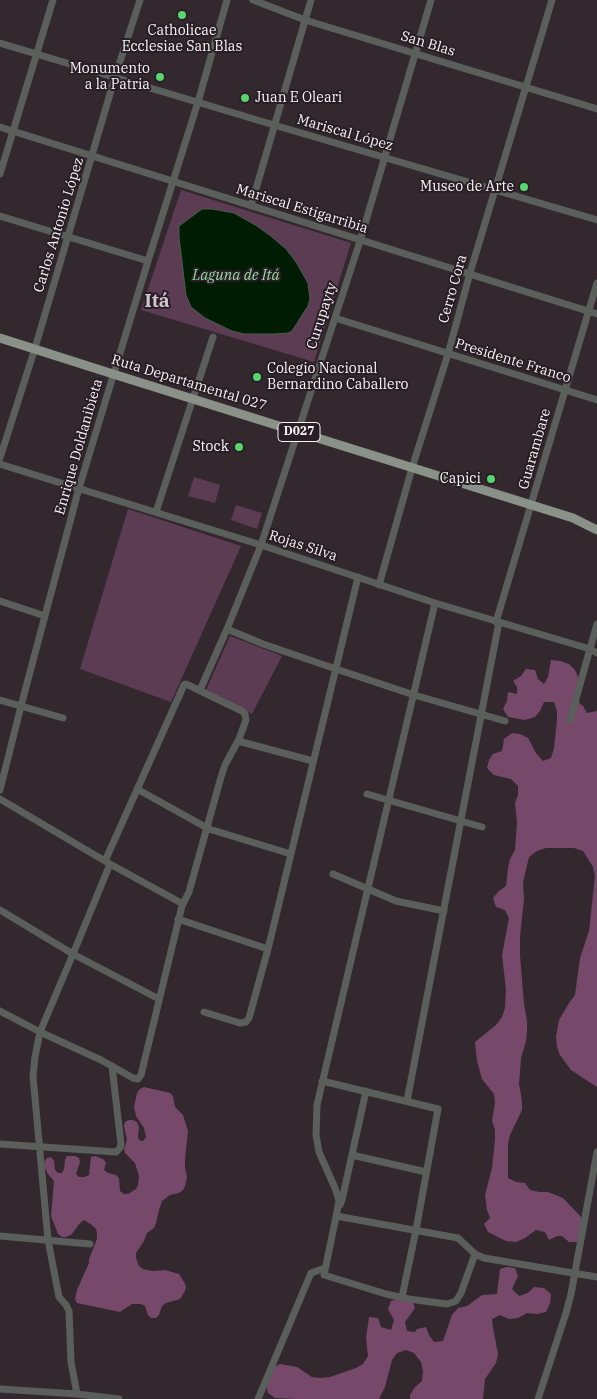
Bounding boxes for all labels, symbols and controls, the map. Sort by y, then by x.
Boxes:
marker: Catholicae Ecclesiae San Blas [176,9,188,21]
place label: Catholicae Ecclesiae San Blas [122,23,242,56]
street label: San Blas [399,28,457,60]
place label: Monumento a la Patria [70,61,150,94]
marker: Monumento a la Patria [154,71,166,83]
place label: Juan E Oleari [255,90,342,106]
marker: Juan E Oleari [239,92,251,104]
street label: Mariscal López [295,111,395,155]
street label: Carlos Antonio López [30,155,88,295]
place label: Museo de Arte [420,179,514,195]
street label: Mariscal Estigarribia [234,181,370,237]
marker: Museo de Arte [518,181,530,193]
street label: Cerro Cora [435,253,471,325]
water label: Laguna de Itá [192,267,280,285]
street label: Curupayty [303,281,341,351]
district label: Itá [144,291,170,313]
street label: Presidente Franco [453,335,573,387]
street label: Ruta Departamental 027 [109,351,269,415]
place label: Colegio Nacional Bernardino Caballero [267,361,408,394]
marker: Colegio Nacional Bernardino Caballero [251,371,263,383]
street label: Enrique Doldanibieta [52,377,106,517]
street label: Guarambare [515,407,555,491]
road number: D027 [278,422,320,442]
place label: Stock [192,439,229,455]
marker: Stock [233,441,245,453]
place label: Capici [440,471,481,487]
marker: Capici [485,473,497,485]
street label: Rojas Silva [267,527,339,565]

